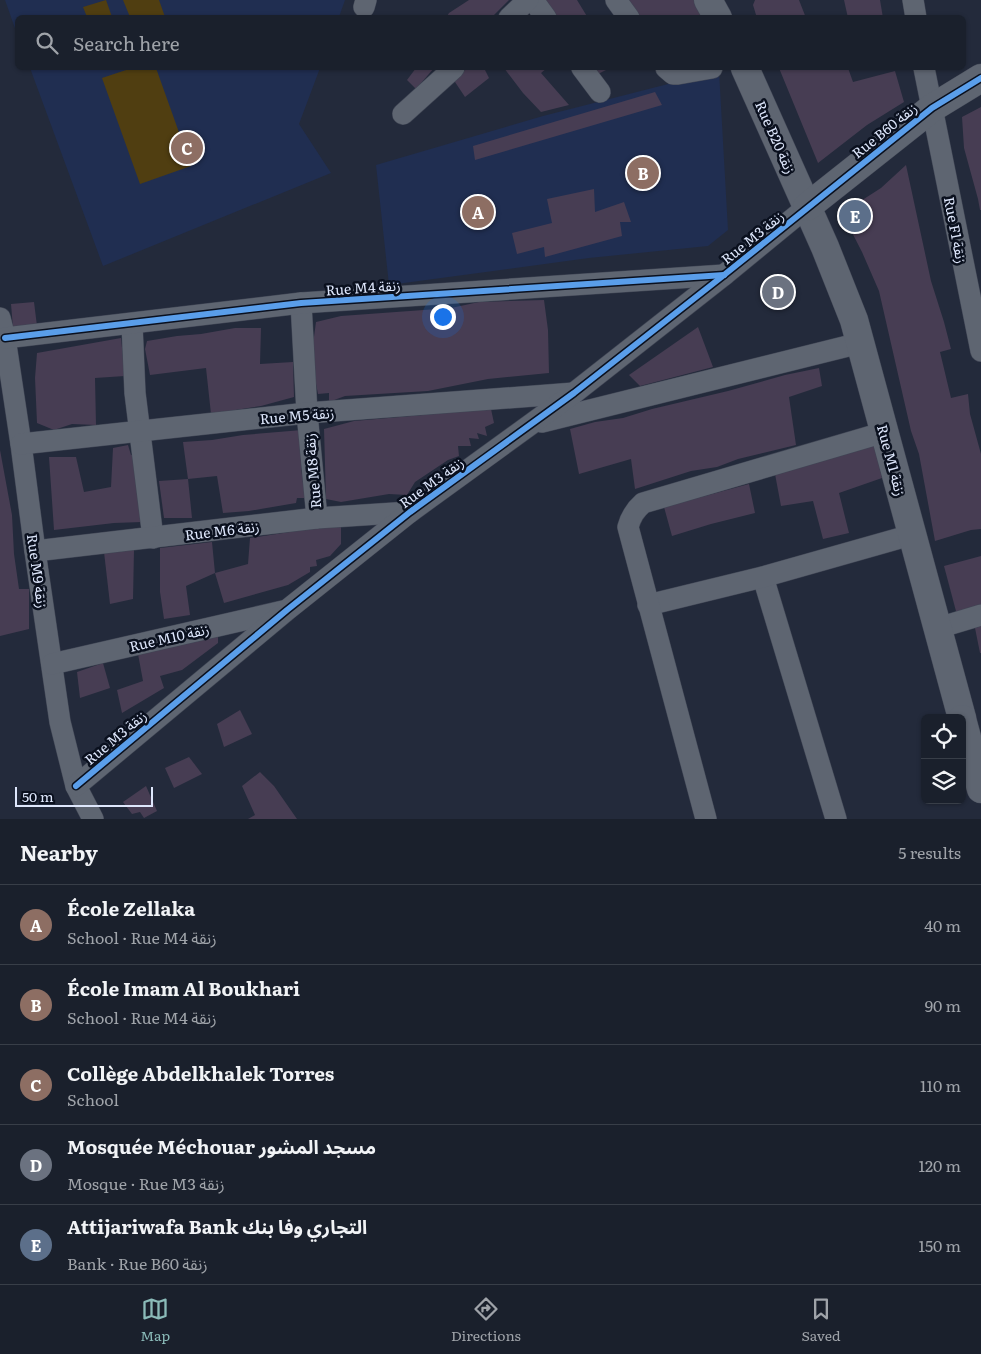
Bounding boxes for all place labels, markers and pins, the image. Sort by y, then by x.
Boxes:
pin: C [171,129,203,167]
pin: B [627,154,659,192]
pin: A [462,193,494,231]
pin: E [839,197,871,235]
pin: D [762,273,794,311]

